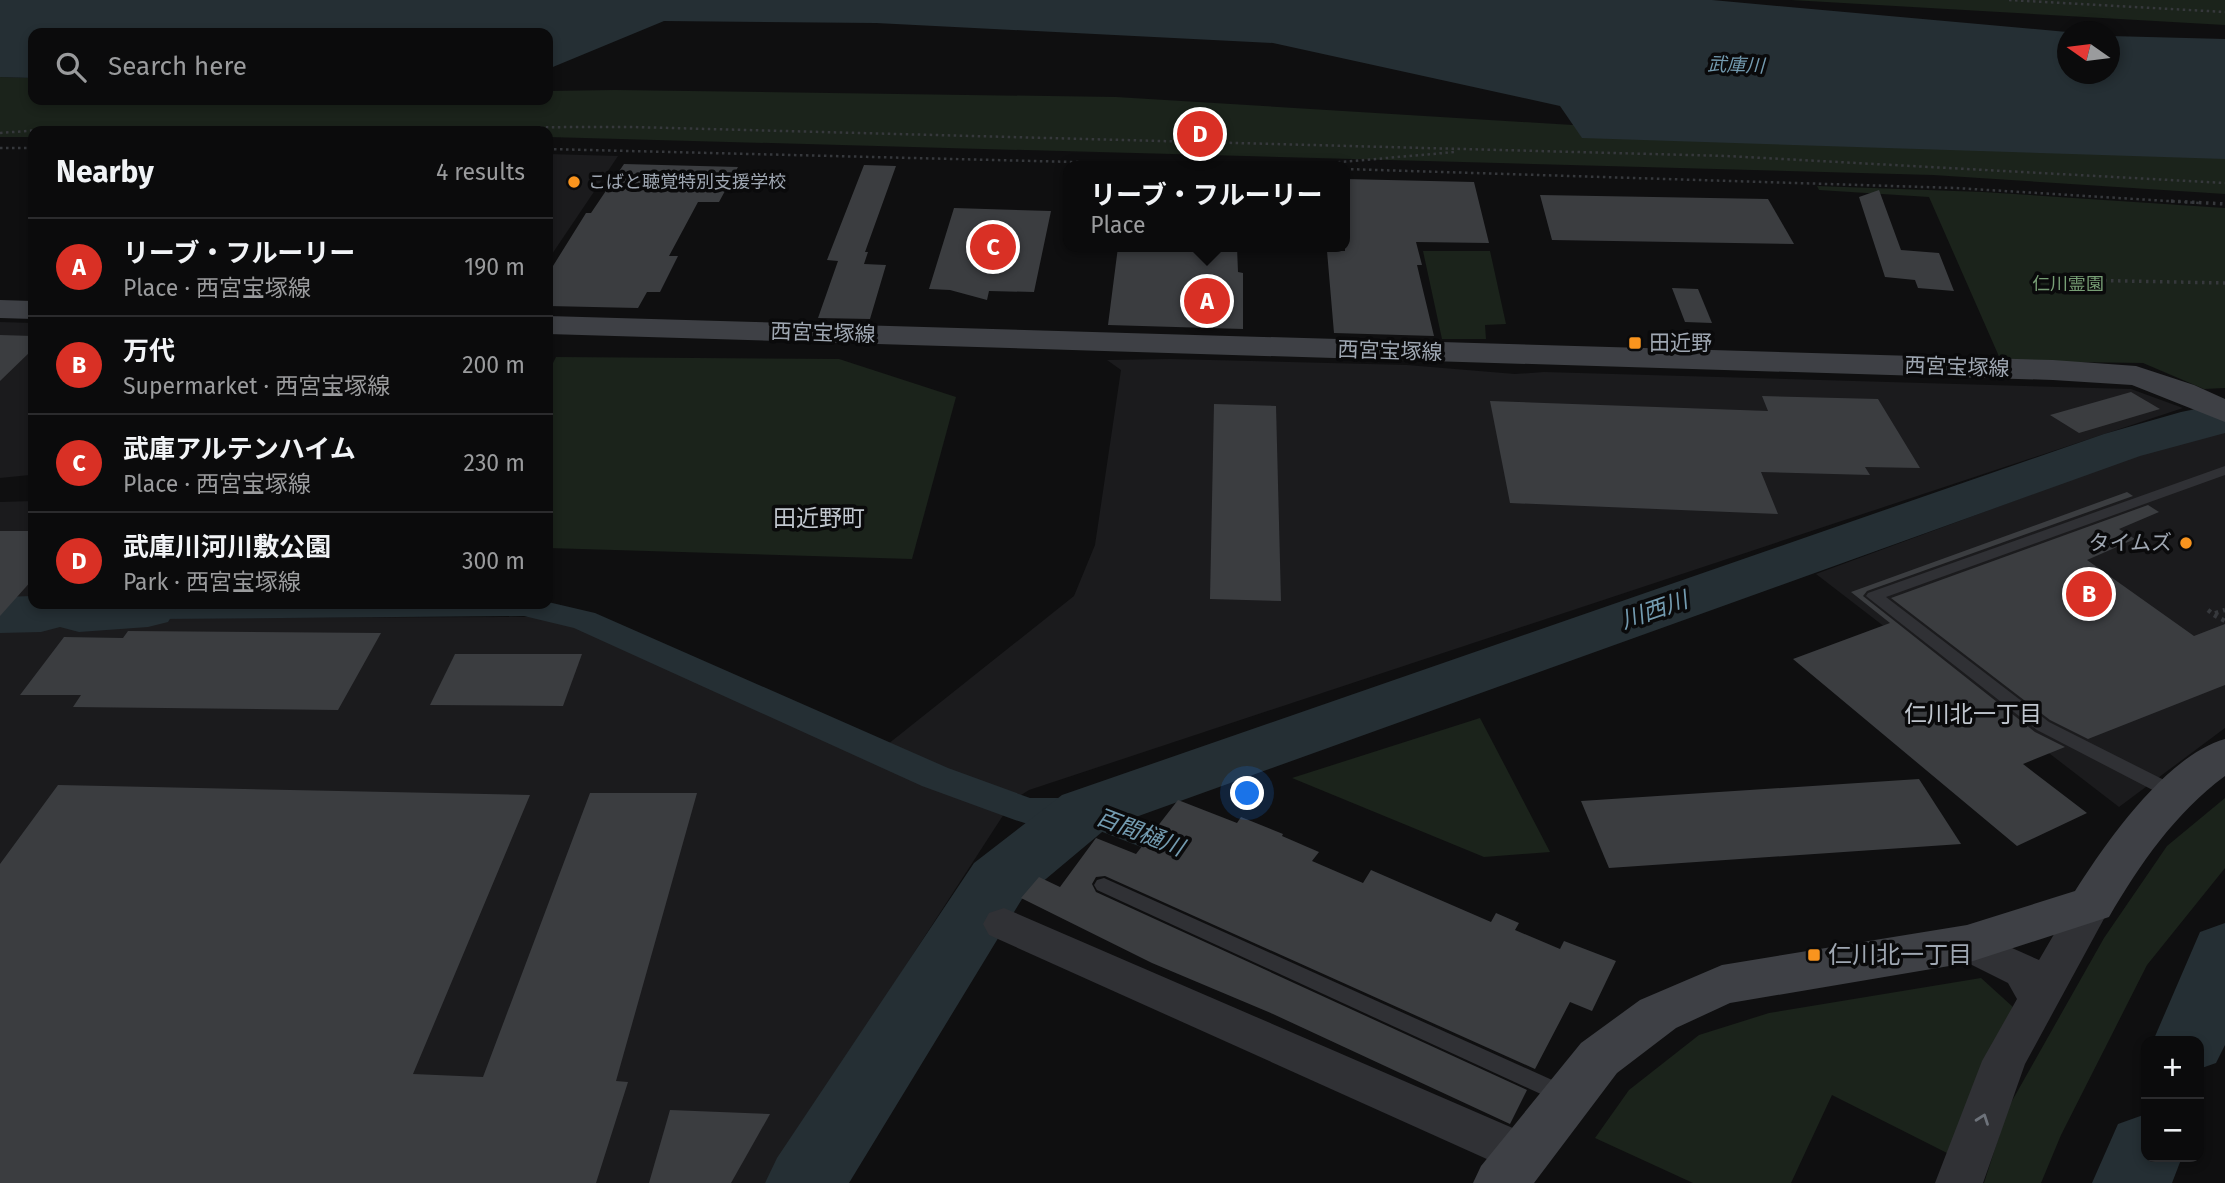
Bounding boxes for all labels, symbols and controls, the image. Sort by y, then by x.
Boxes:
north arrow [2057,21,2120,84]
search box [28,28,553,105]
icon: search [52,48,90,86]
text: Search here [108,51,247,82]
water label: 武庫川 [1707,53,1767,78]
pin: D [1177,108,1223,160]
text: Nearby [56,154,154,190]
text: 4 results [436,158,525,186]
popup [1063,161,1350,252]
place label: こばと聴覚特別支援学校 [588,171,786,193]
marker: こばと聴覚特別支援学校 [566,174,582,190]
text: リーブ・フルーリー [1090,180,1323,211]
text: Place [1090,211,1146,239]
pin: C [970,221,1016,273]
text: リーブ・フルーリー [123,238,355,269]
text: A [72,253,86,281]
text: 190 m [464,253,525,281]
park label: 仁川霊園 [2032,273,2104,295]
text: Place · 西宮宝塚線 [123,274,311,302]
pin: A [1184,275,1230,327]
street label: 西宮宝塚線 [770,318,876,348]
place label: 田近野 [1649,330,1712,356]
marker: 田近野 [1627,335,1643,351]
text: 万代 [123,336,175,367]
street label: 西宮宝塚線 [1337,336,1443,366]
text: B [72,351,86,379]
text: 200 m [462,351,525,379]
street label: 西宮宝塚線 [1904,352,2010,382]
text: Supermarket · 西宮宝塚線 [123,372,390,400]
text: 武庫アルテンハイム [123,434,356,465]
text: C [72,449,86,477]
text: 230 m [464,449,525,477]
text: Place · 西宮宝塚線 [123,470,311,498]
district label: 田近野町 [773,504,865,532]
place label: タイムズ [2088,530,2172,556]
text: 武庫川河川敷公園 [123,532,331,563]
marker: タイムズ [2178,535,2194,551]
text: D [72,547,86,575]
text: 300 m [462,547,525,575]
text: Park · 西宮宝塚線 [123,568,301,596]
pin: B [2066,568,2112,620]
water label: 川西川 [1617,585,1694,634]
district label: 仁川北一丁目 [1904,700,2042,728]
your location [1230,776,1264,810]
water label: 百間樋川 [1092,802,1191,863]
place label: 仁川北一丁目 [1828,941,1972,969]
marker: 仁川北一丁目 [1806,947,1822,963]
map controls [2141,1036,2204,1162]
button: + [2141,1036,2204,1099]
button: − [2141,1099,2204,1162]
one-way arrow [1974,1114,1988,1126]

